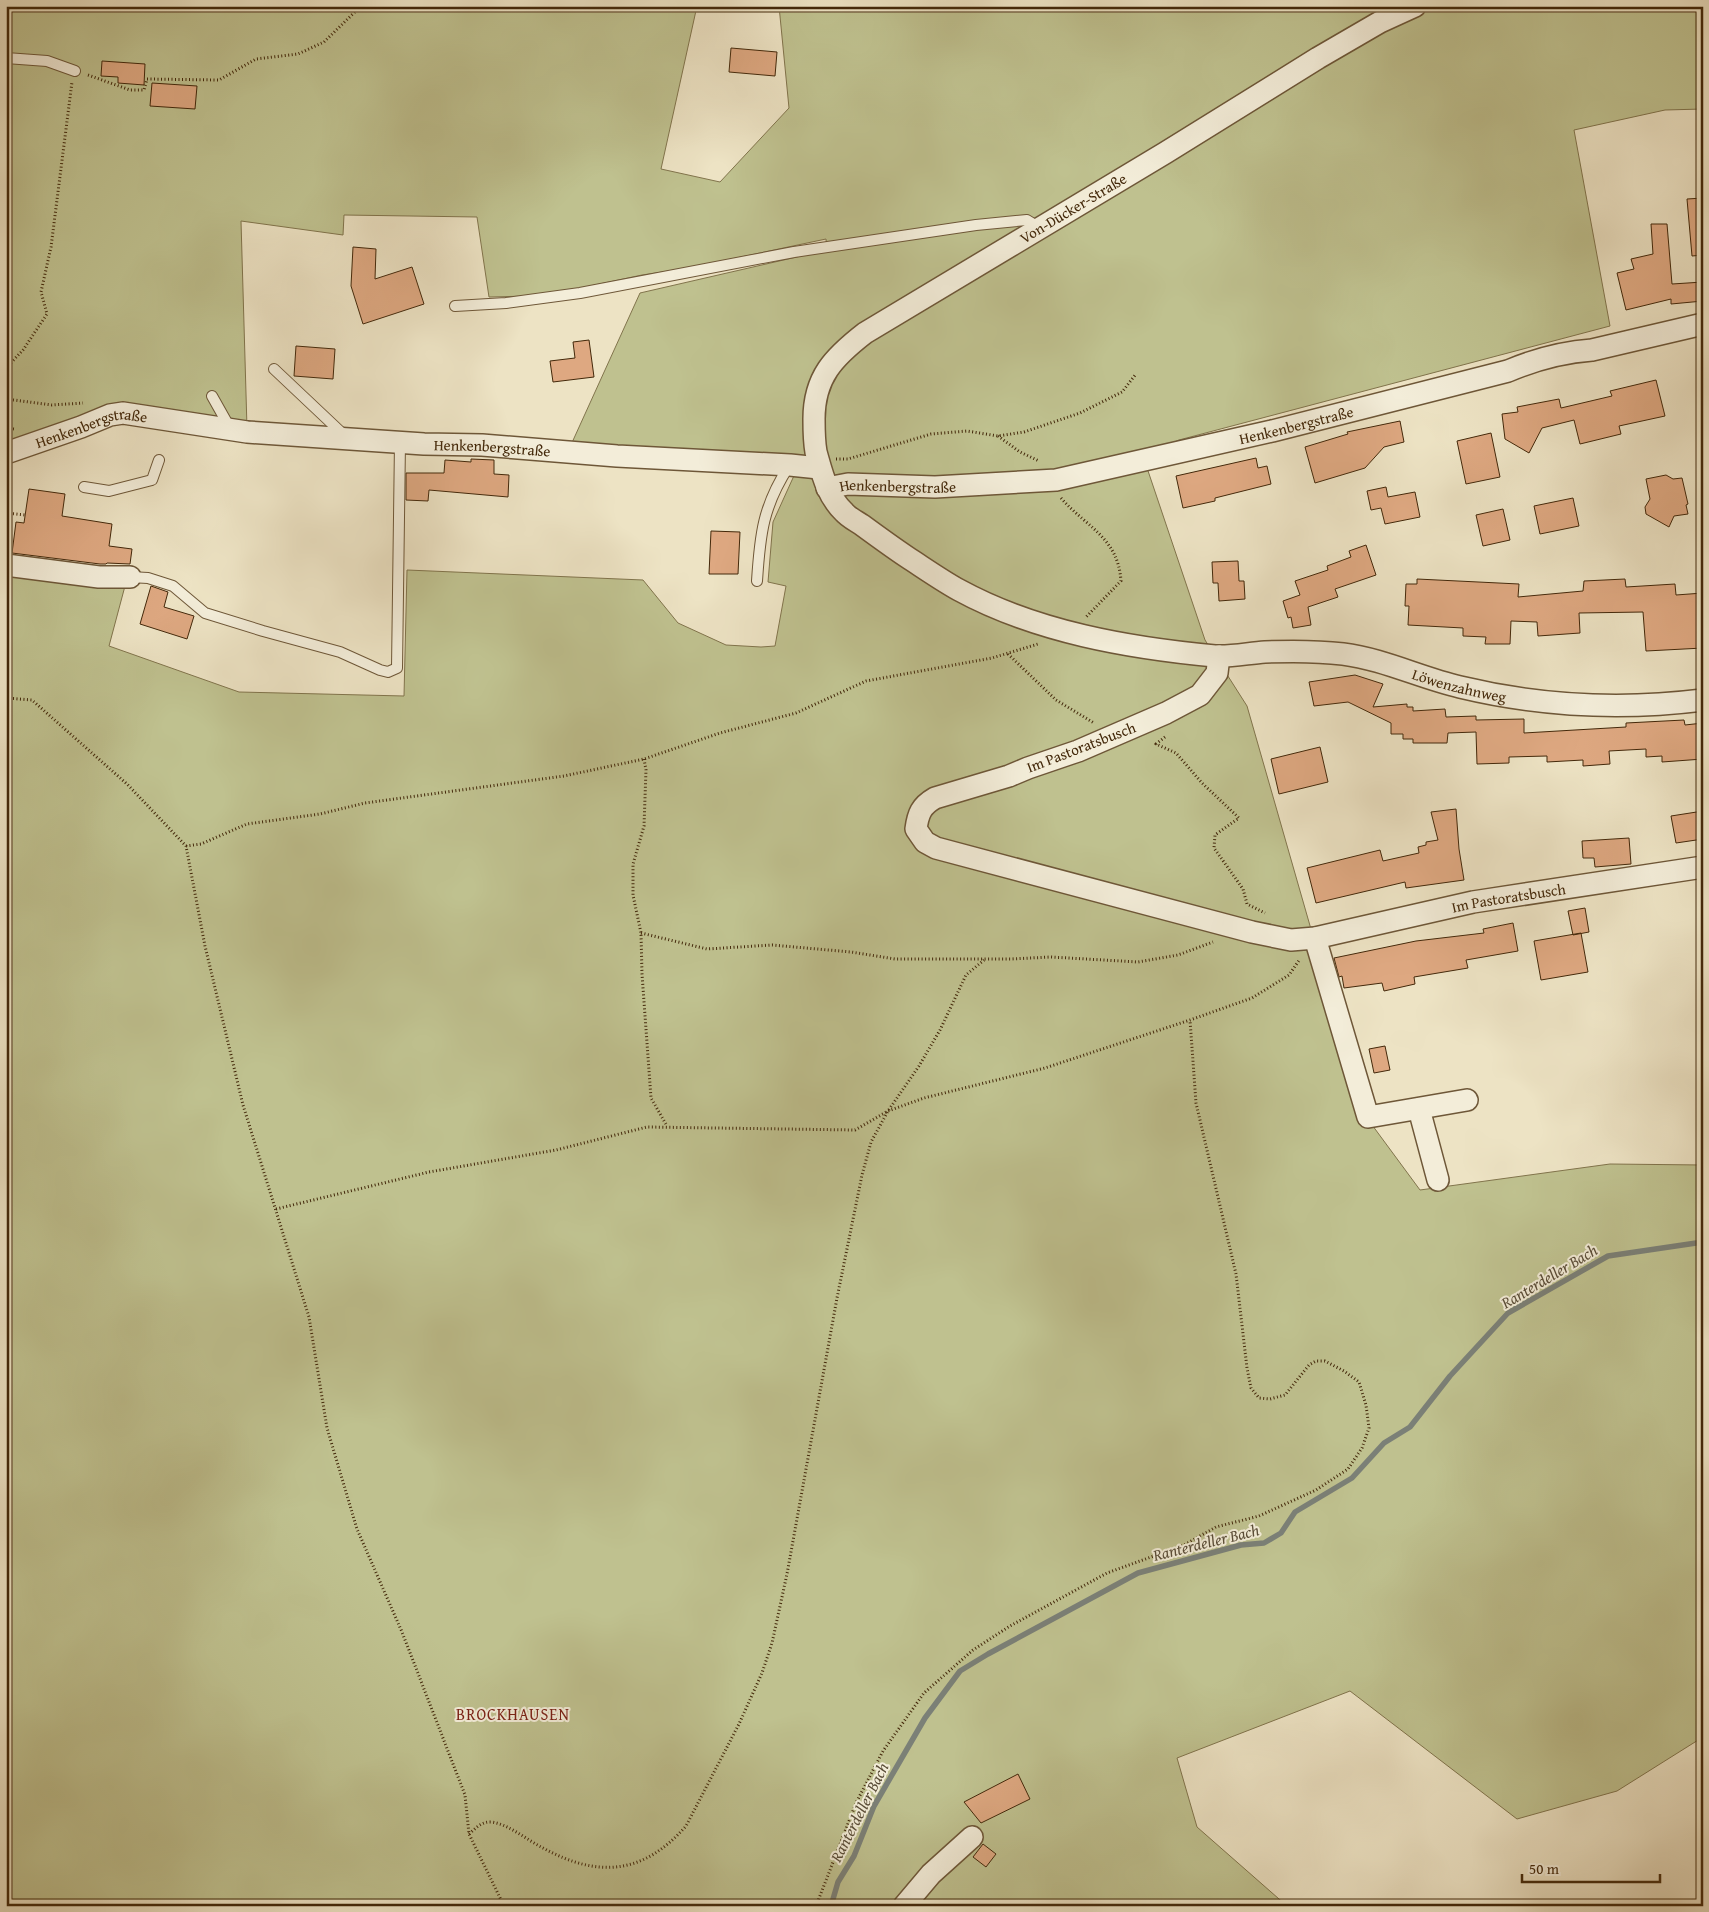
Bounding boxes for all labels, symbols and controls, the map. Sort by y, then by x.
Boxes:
street label: Von-Dücker-Straße [1016,168,1130,248]
street label: Henkenbergstraße [1237,400,1355,449]
street label: Henkenbergstraße [32,402,149,453]
street label: Henkenbergstraße [434,434,551,461]
street label: Henkenbergstraße [837,473,957,498]
street label: Löwenzahnweg [1410,663,1508,707]
street label: Im Pastoratsbusch [1023,716,1139,777]
street label: Im Pastoratsbusch [1449,877,1568,917]
water label: Ranterdeller Bach [1495,1238,1602,1315]
water label: Ranterdeller Bach [1149,1517,1262,1567]
district label: BROCKHAUSEN [456,1702,570,1726]
water label: Ranterdeller Bach [823,1758,894,1867]
scale bar [1522,1852,1659,1884]
text: 50 m [1529,1858,1560,1879]

